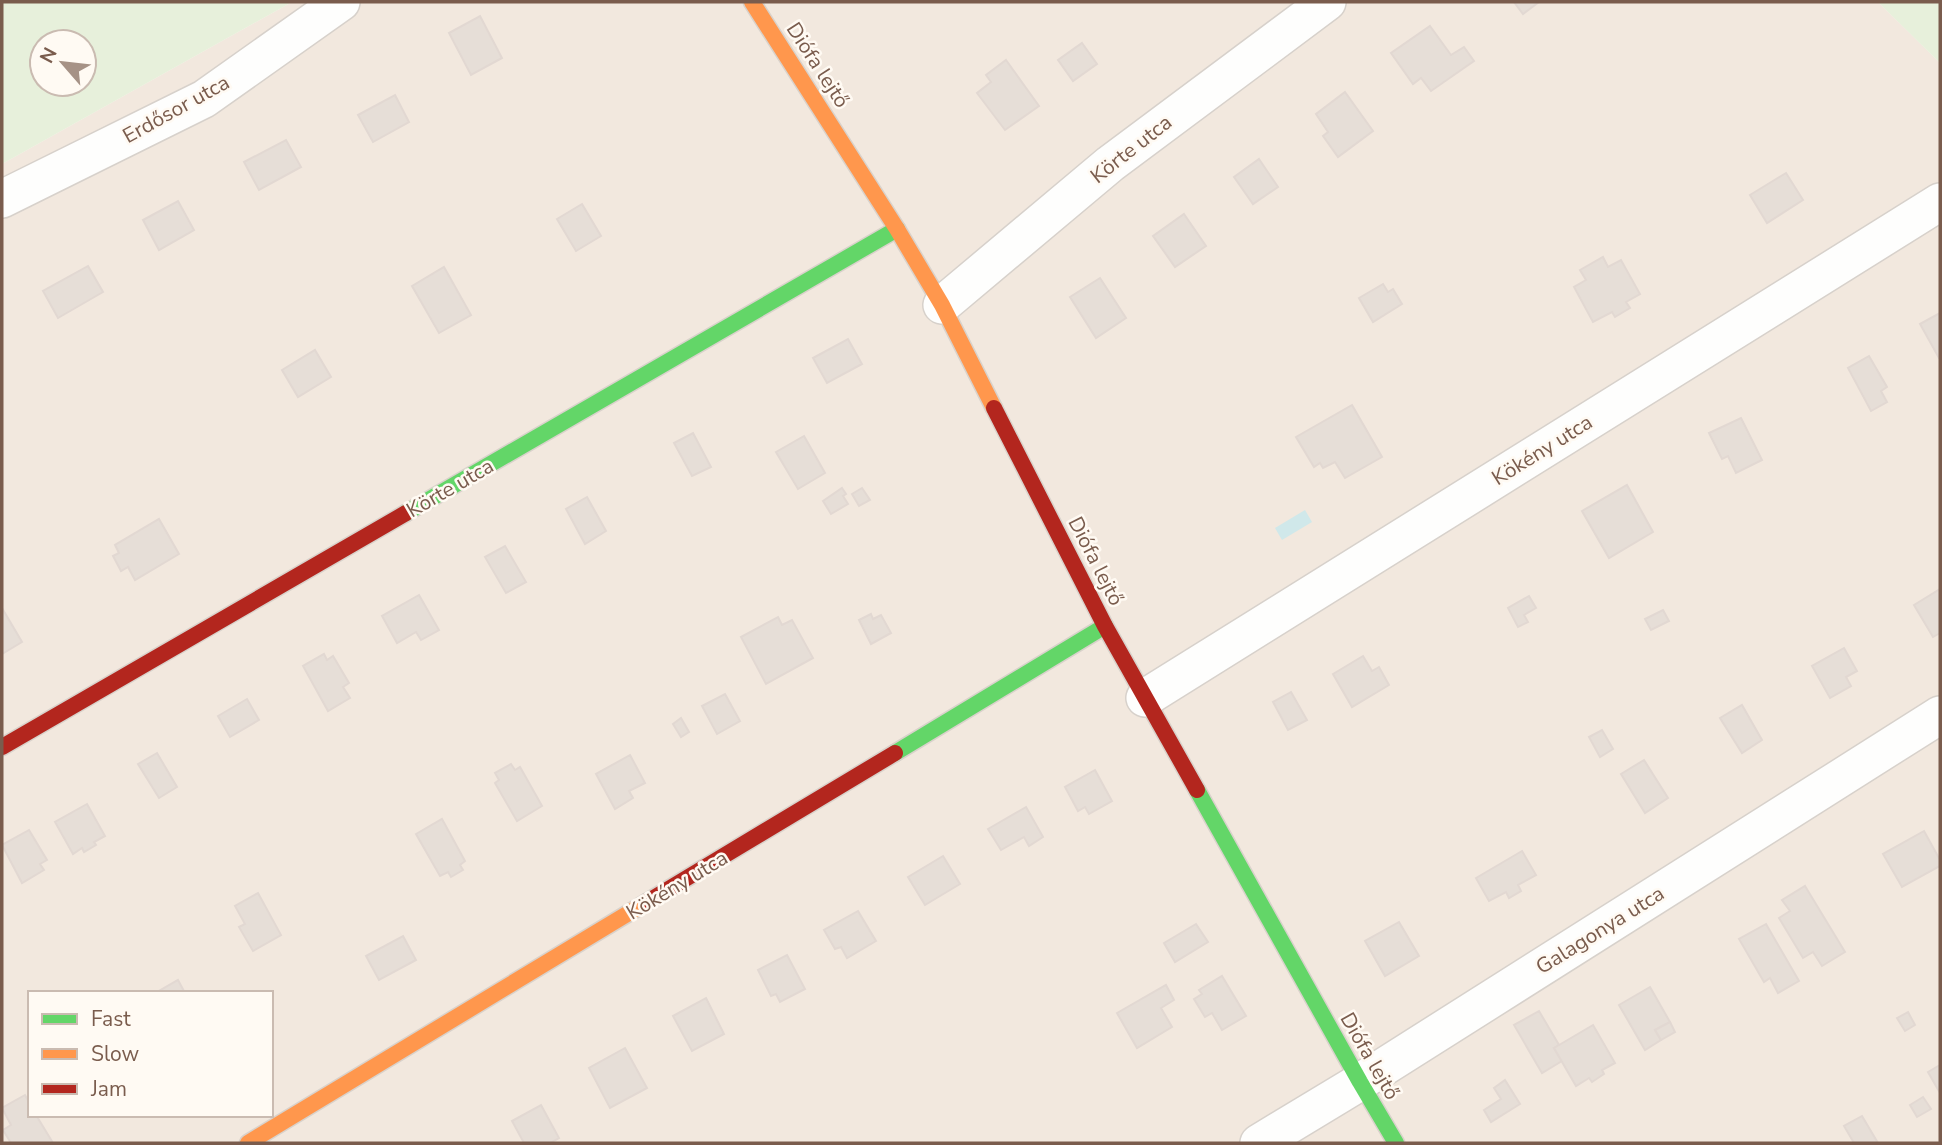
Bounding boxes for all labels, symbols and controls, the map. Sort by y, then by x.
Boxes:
street label: Diófa lejtő [780,17,856,113]
north arrow [28,28,98,98]
text: N [34,43,64,68]
street label: Erdősor utca [118,68,234,150]
street label: Körte utca [1084,108,1178,190]
street label: Kökény utca [1486,408,1598,492]
street label: Körte utca [401,452,499,524]
street label: Diófa lejtő [1062,512,1130,610]
street label: Kökény utca [621,844,733,926]
street label: Galagonya utca [1530,879,1670,981]
legend [28,991,273,1117]
text: Fast [91,1005,131,1033]
street label: Diófa lejtő [1334,1007,1406,1105]
text: Slow [91,1040,140,1068]
text: Jam [90,1075,127,1103]

